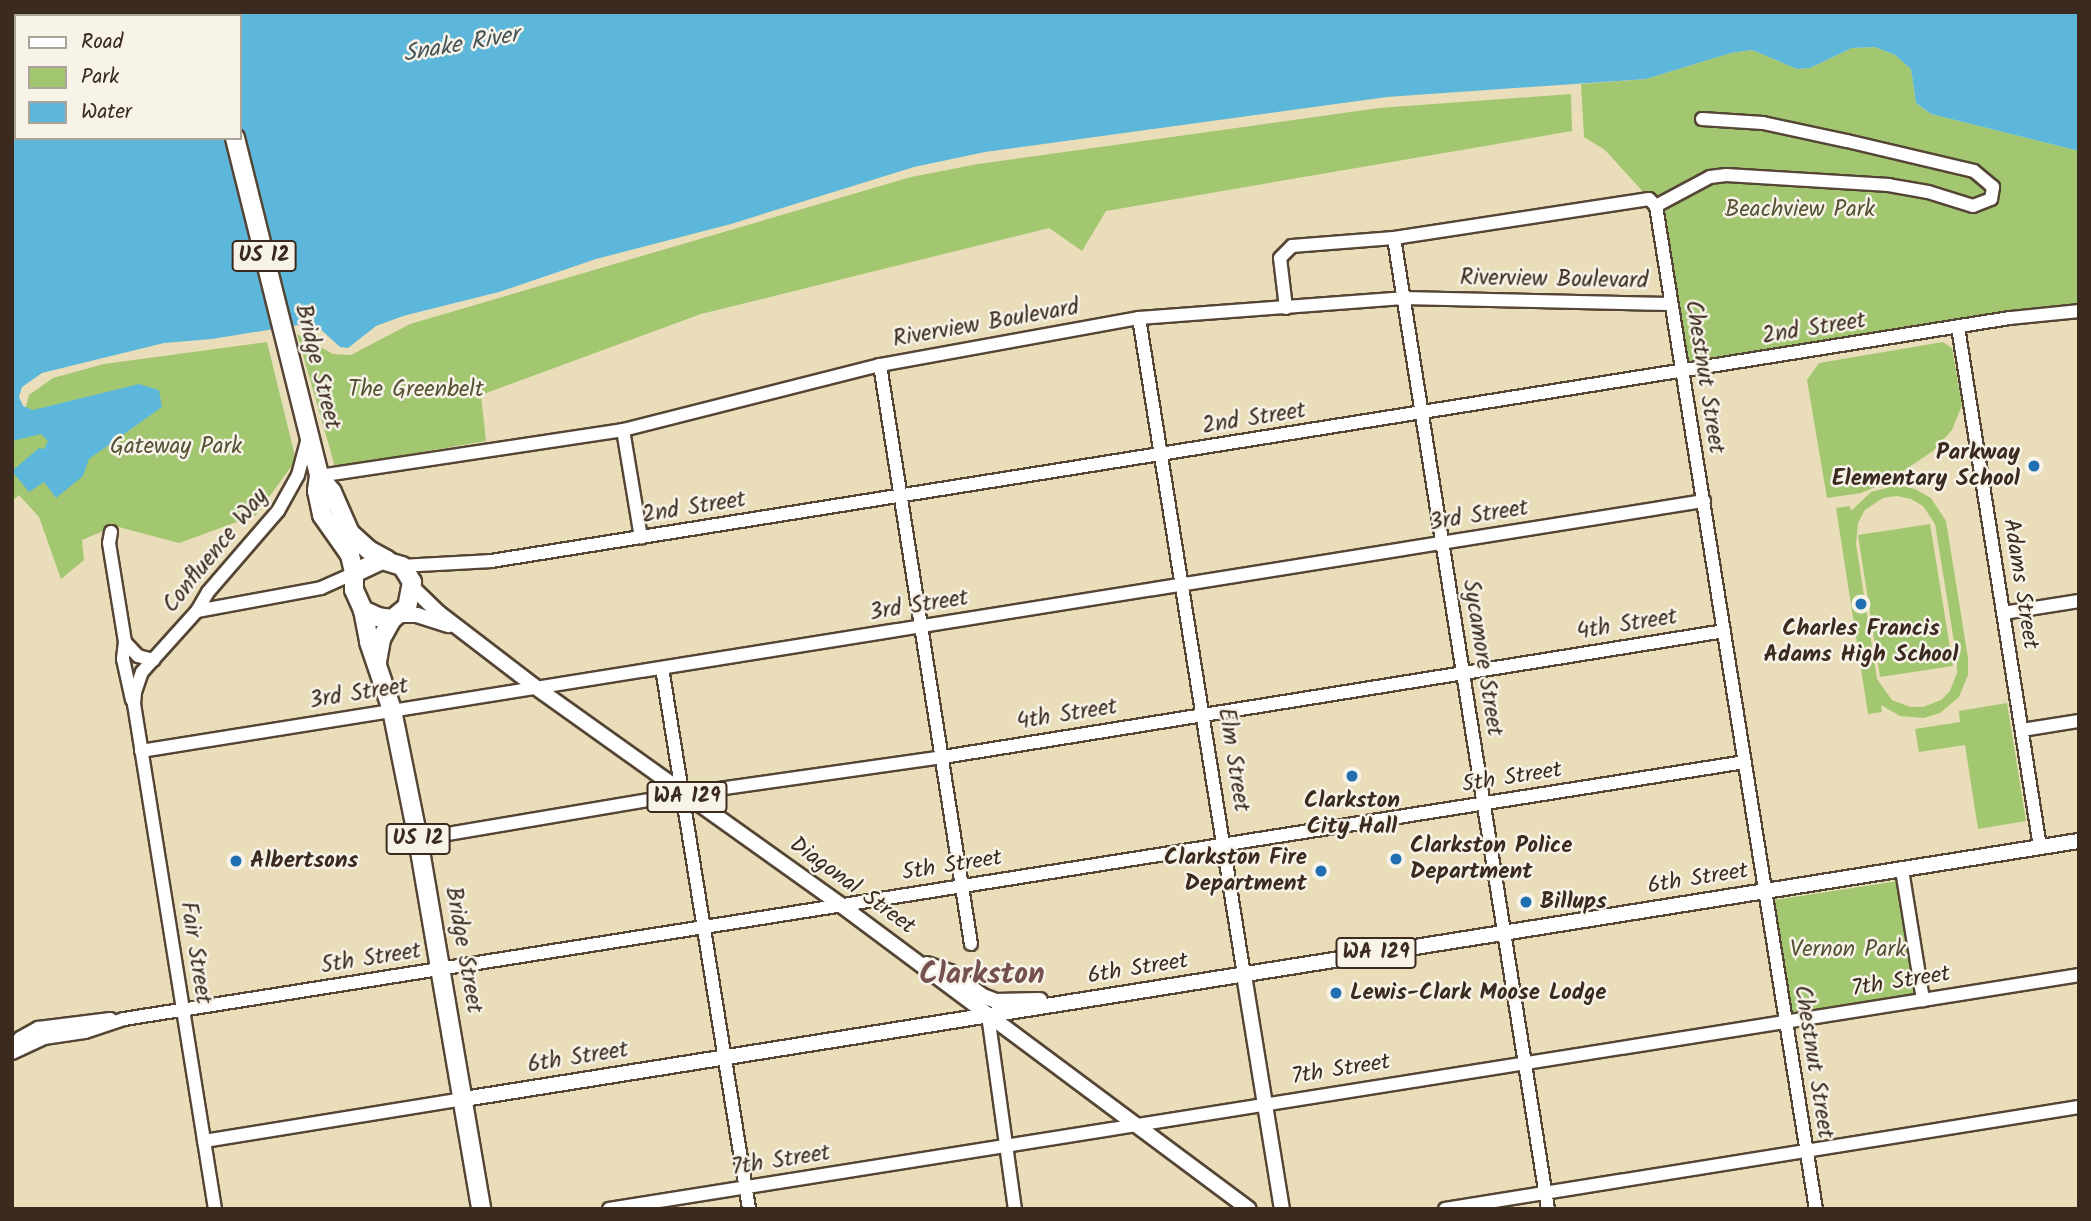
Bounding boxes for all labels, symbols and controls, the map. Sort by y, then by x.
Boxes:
legend [14,14,242,140]
water label: Snake River [401,21,521,69]
text: Road [81,26,123,59]
text: Park [81,61,119,94]
text: Water [81,96,132,129]
park label: Beachview Park [1725,196,1875,224]
road number: US 12 [231,238,297,274]
street label: Riverview Boulevard [1460,265,1648,295]
street label: Riverview Boulevard [891,294,1081,354]
street label: Chestnut Street [1678,298,1730,456]
street label: Bridge Street [288,302,346,432]
street label: 2nd Street [1760,307,1868,351]
park label: The Greenbelt [348,376,484,404]
street label: 2nd Street [1200,397,1308,441]
park label: Gateway Park [110,433,242,461]
place label: Parkway Elementary School [1832,439,2020,493]
marker: Parkway Elementary School [2026,458,2042,474]
street label: Confluence Way [157,483,275,619]
street label: 2nd Street [640,486,748,530]
street label: 3rd Street [1428,495,1530,537]
street label: Adams Street [1996,517,2044,651]
street label: Sycamore Street [1456,578,1508,738]
street label: 3rd Street [868,585,970,627]
marker: Charles Francis Adams High School [1853,596,1869,612]
street label: 4th Street [1575,603,1679,647]
place label: Charles Francis Adams High School [1764,615,1958,669]
street label: 3rd Street [308,673,410,715]
street label: 4th Street [1015,693,1119,737]
street label: Elm Street [1211,706,1255,814]
street label: 5th Street [1460,756,1564,800]
marker: Clarkston City Hall [1344,768,1360,784]
road number: WA 129 [645,780,729,814]
place label: Clarkston City Hall [1304,787,1400,841]
road number: US 12 [385,822,451,856]
street label: Diagonal Street [784,831,920,941]
place label: Clarkston Police Department [1410,832,1573,886]
street label: 5th Street [900,844,1004,888]
place label: Clarkston Fire Department [1164,844,1307,898]
place label: Albertsons [250,847,358,875]
marker: Clarkston Police Department [1388,851,1404,867]
marker: Albertsons [228,853,244,869]
street label: 6th Street [1646,857,1750,901]
marker: Clarkston Fire Department [1313,863,1329,879]
street label: Bridge Street [438,885,488,1015]
place label: Billups [1540,888,1607,916]
marker: Billups [1518,894,1534,910]
street label: Fair Street [173,900,217,1006]
road number: WA 129 [1334,936,1418,970]
park label: Vernon Park [1790,936,1906,964]
street label: 5th Street [319,937,423,981]
street label: 6th Street [1086,947,1190,991]
district label: Clarkston [919,957,1045,993]
street label: 7th Street [1850,961,1952,1003]
place label: Lewis-Clark Moose Lodge [1350,979,1607,1007]
street label: Chestnut Street [1787,983,1839,1141]
marker: Lewis-Clark Moose Lodge [1328,985,1344,1001]
street label: 6th Street [526,1036,630,1080]
street label: 7th Street [1290,1049,1392,1091]
street label: 7th Street [730,1140,832,1182]

